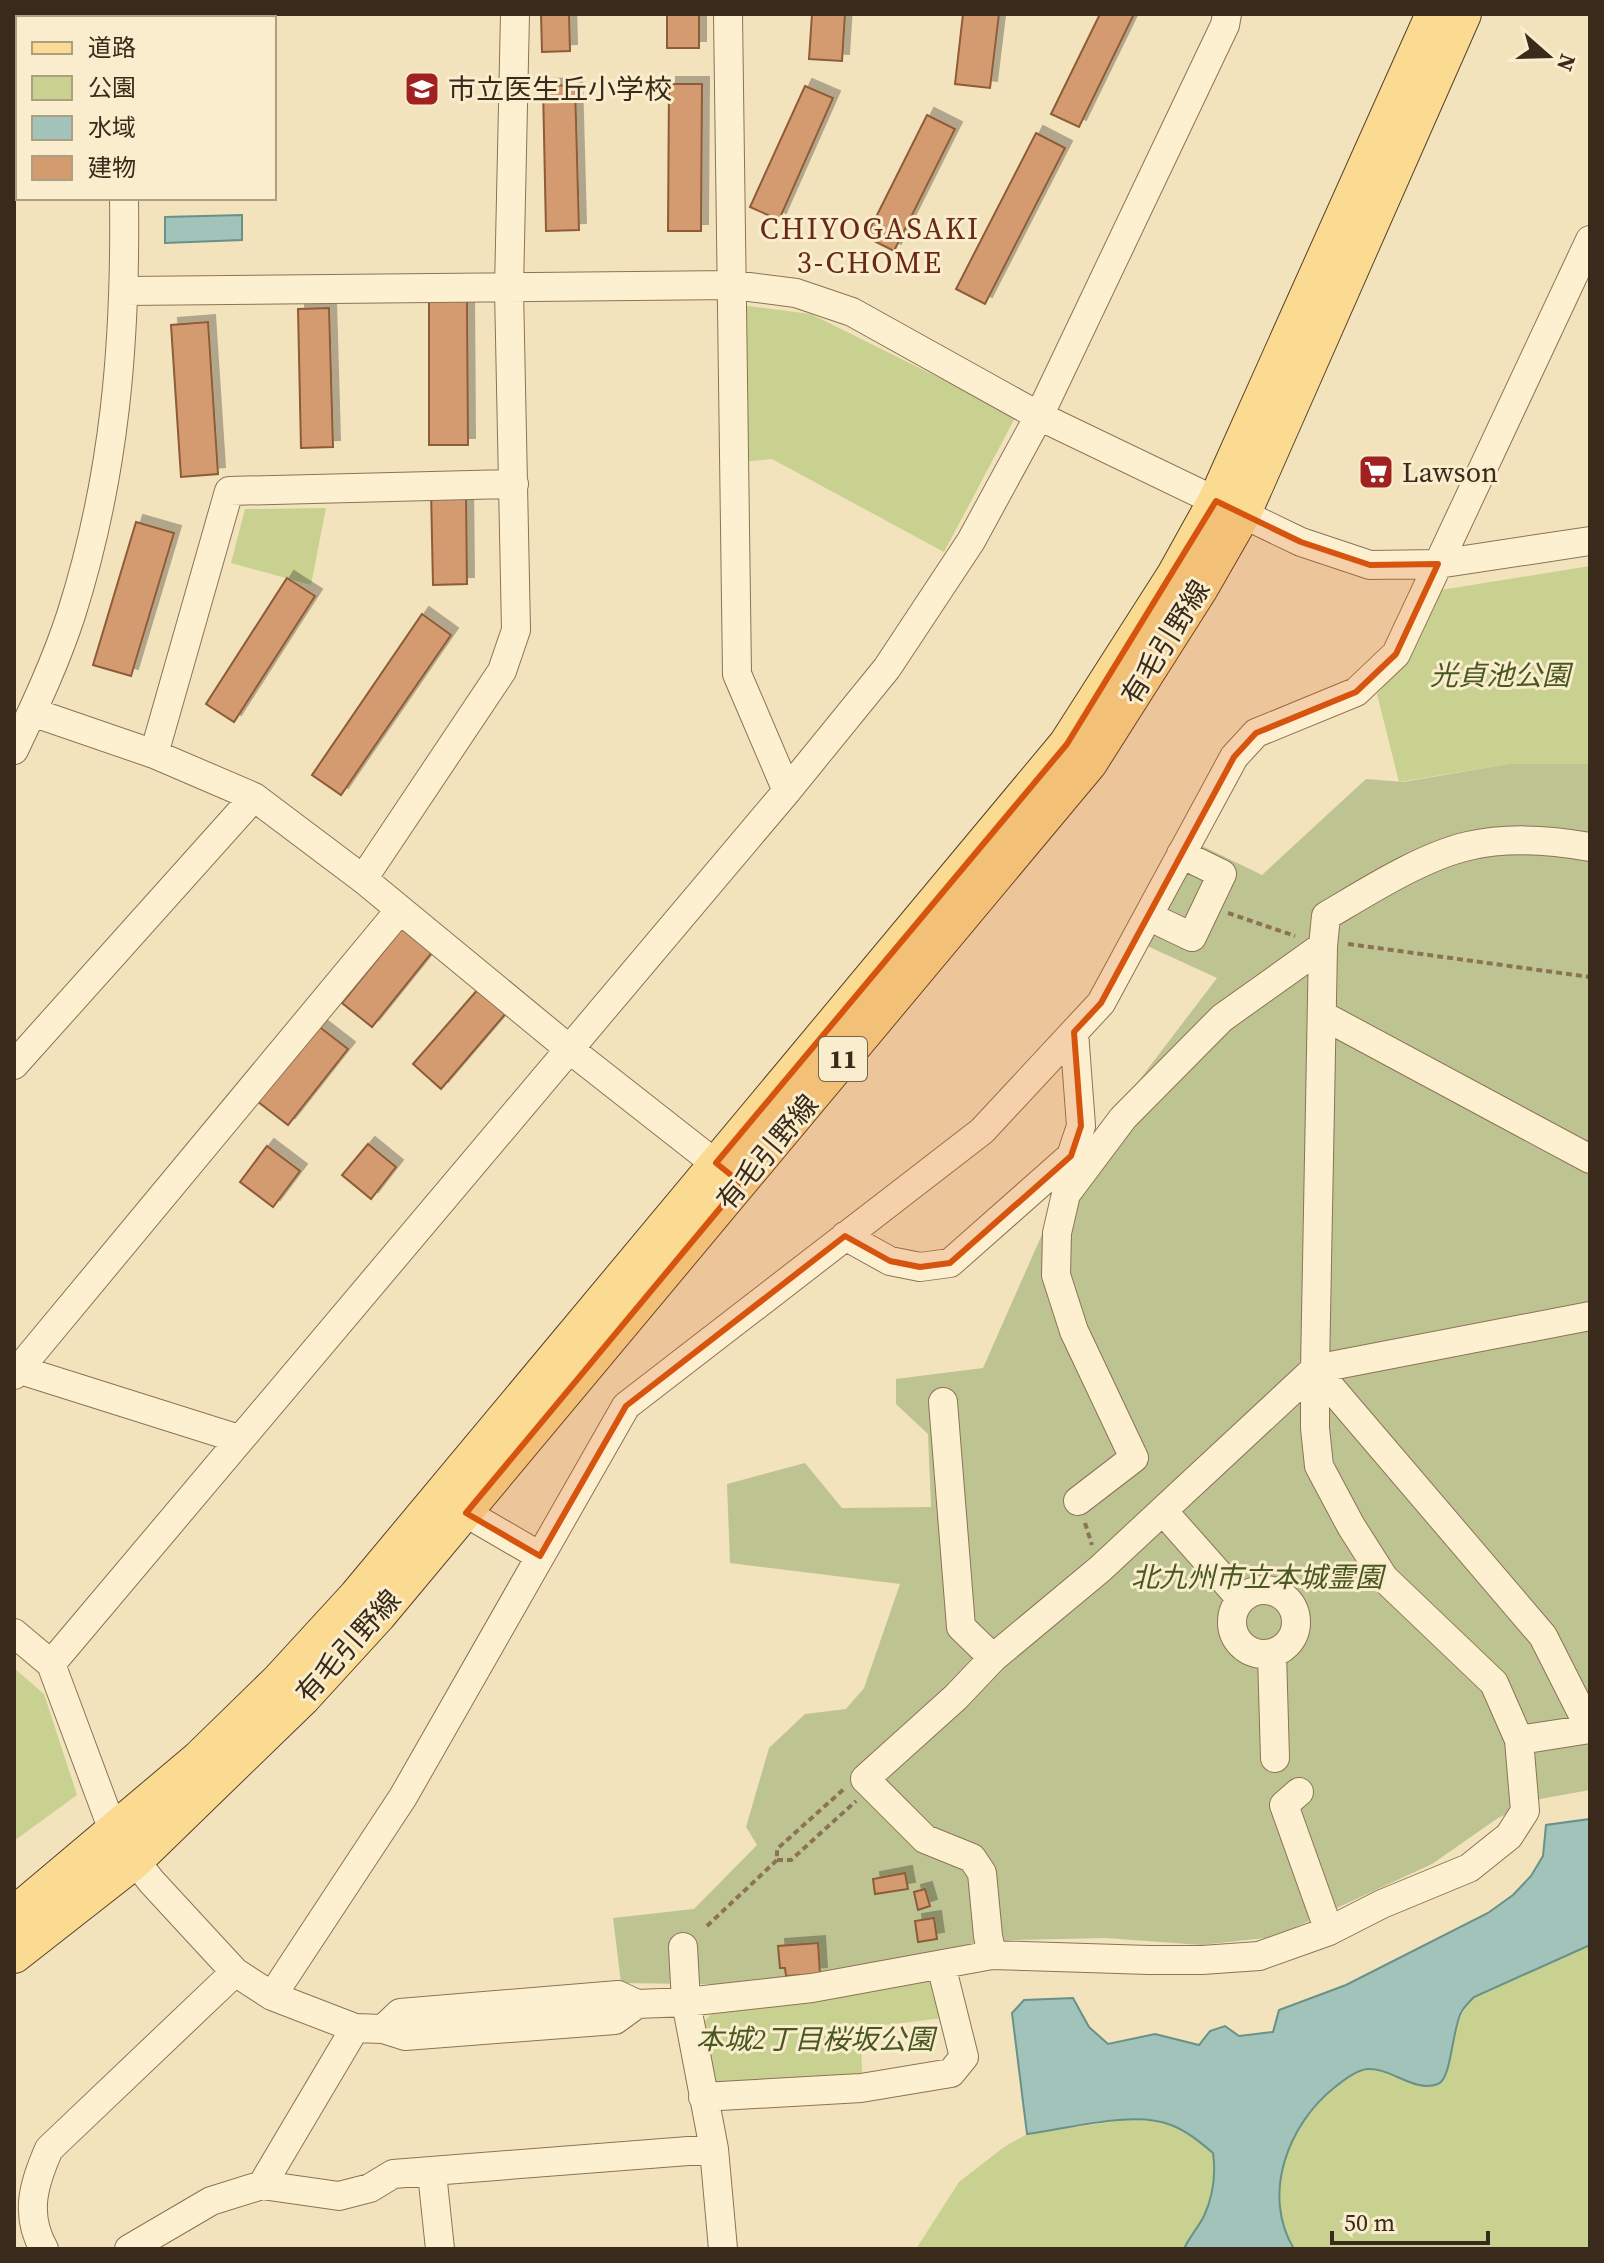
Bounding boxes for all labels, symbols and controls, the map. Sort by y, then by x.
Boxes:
legend [16,16,276,200]
north arrow [1508,16,1588,96]
text: 道路 [88,31,136,64]
text: N [1550,50,1584,76]
school or university icon: 市立医生丘小学校 [403,70,441,108]
place label: 市立医生丘小学校 [448,70,672,108]
text: 公園 [88,71,136,104]
text: 水域 [88,111,136,144]
text: 建物 [88,151,136,184]
district label: CHIYOGASAKI 3-CHOME [760,208,980,283]
supermarket icon: Lawson [1357,453,1395,491]
place label: Lawson [1402,453,1498,491]
street label: 有毛引野線 [1112,573,1218,711]
park label: 光貞池公園 [1430,656,1574,694]
road number: 11 [819,1037,867,1081]
street label: 有毛引野線 [707,1086,827,1218]
park label: 北九州市立本城霊園 [1131,1558,1387,1596]
street label: 有毛引野線 [287,1581,409,1711]
park label: 本城2丁目桜坂公園 [696,2020,938,2058]
scale bar [1332,2195,1488,2245]
text: 50 m [1344,2206,1395,2239]

